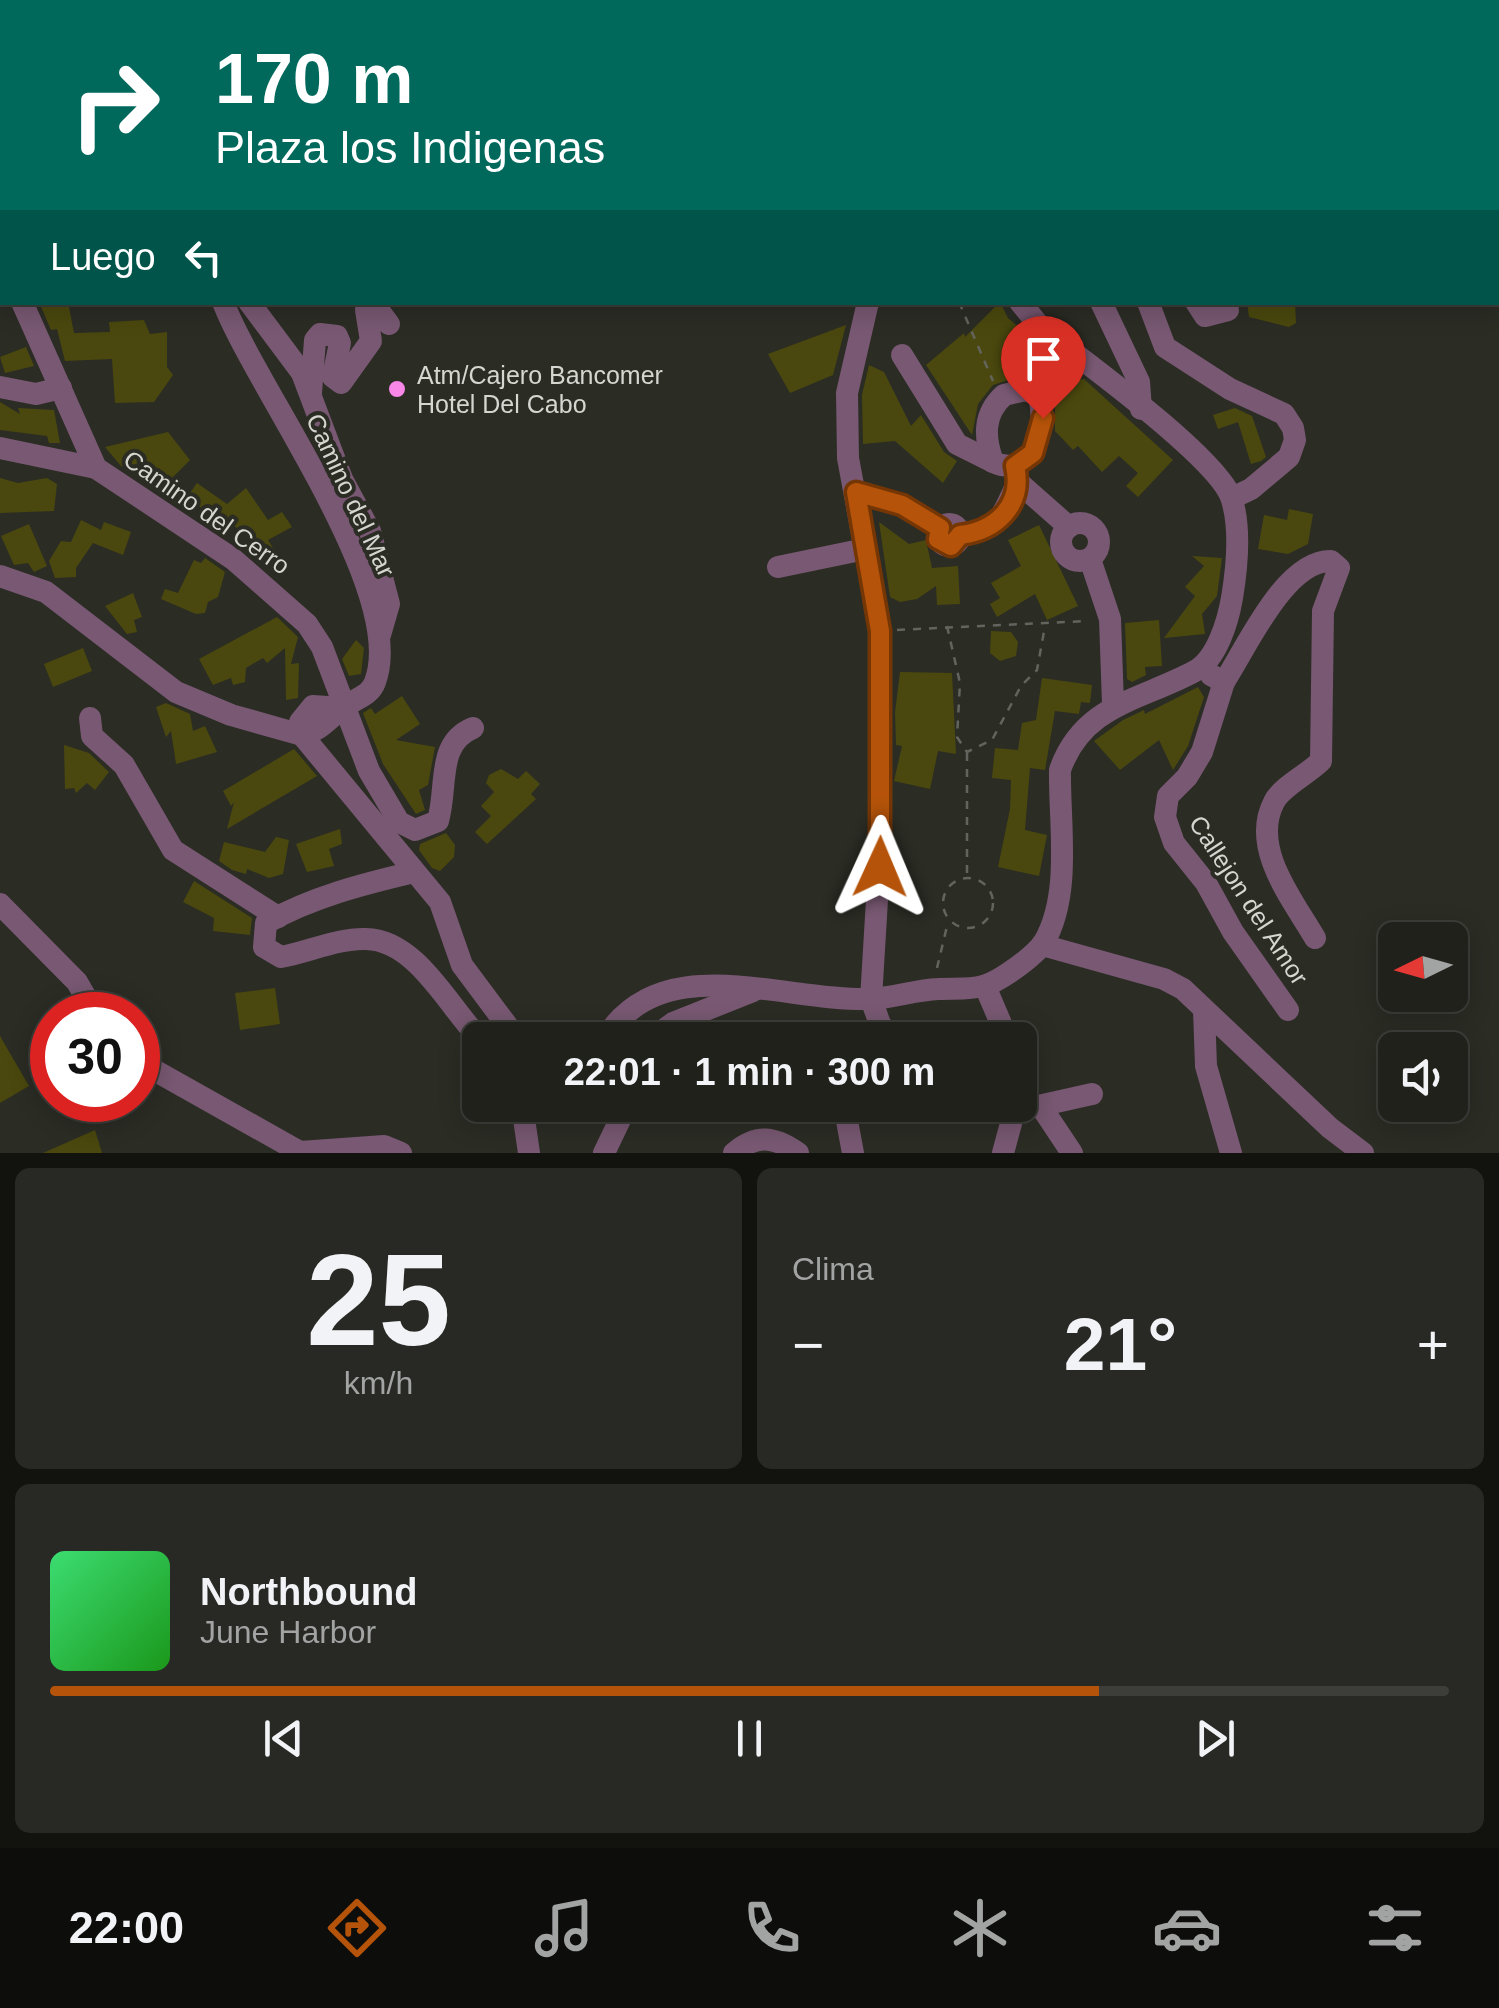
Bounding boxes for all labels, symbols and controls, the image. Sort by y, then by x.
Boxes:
icon: right [50,40,180,170]
text: 170 m [215,40,413,118]
text: Plaza los Indigenas [215,122,605,173]
icon: left [176,230,231,285]
text: Luego [50,236,156,278]
pin [1001,316,1086,419]
icon: arrive [1016,331,1071,386]
place label: Atm/Cajero Bancomer Hotel Del Cabo [417,361,663,418]
marker: Atm/Cajero Bancomer Hotel Del Cabo [386,378,408,400]
street label: Camino del Mar [301,409,401,581]
street label: Camino del Cerro [119,444,295,580]
street label: Callejon del Amor [1184,810,1314,990]
position arrow [828,815,932,919]
north arrow [1378,922,1468,1012]
map controls [1378,922,1468,1122]
speed limit sign: 30 [30,992,160,1122]
button: sound [1378,1032,1468,1122]
text: 22:01 · 1 min · 300 m [564,1051,935,1093]
text: 25 [306,1227,451,1373]
text: Clima [792,1251,874,1287]
text: 21° [1064,1302,1177,1386]
text: − [792,1314,824,1376]
text: + [1417,1314,1449,1376]
text: km/h [344,1365,413,1401]
text: Northbound [200,1571,417,1613]
text: June Harbor [200,1614,376,1650]
icon: previous [256,1711,311,1766]
icon: pause [722,1711,777,1766]
icon: next [1188,1711,1243,1766]
icon: directions [322,1893,392,1963]
icon: music [529,1893,599,1963]
icon: phone [737,1893,807,1963]
icon: climate [945,1893,1015,1963]
icon: car [1152,1893,1222,1963]
icon: filters [1360,1893,1430,1963]
text: 22:00 [69,1902,184,1953]

